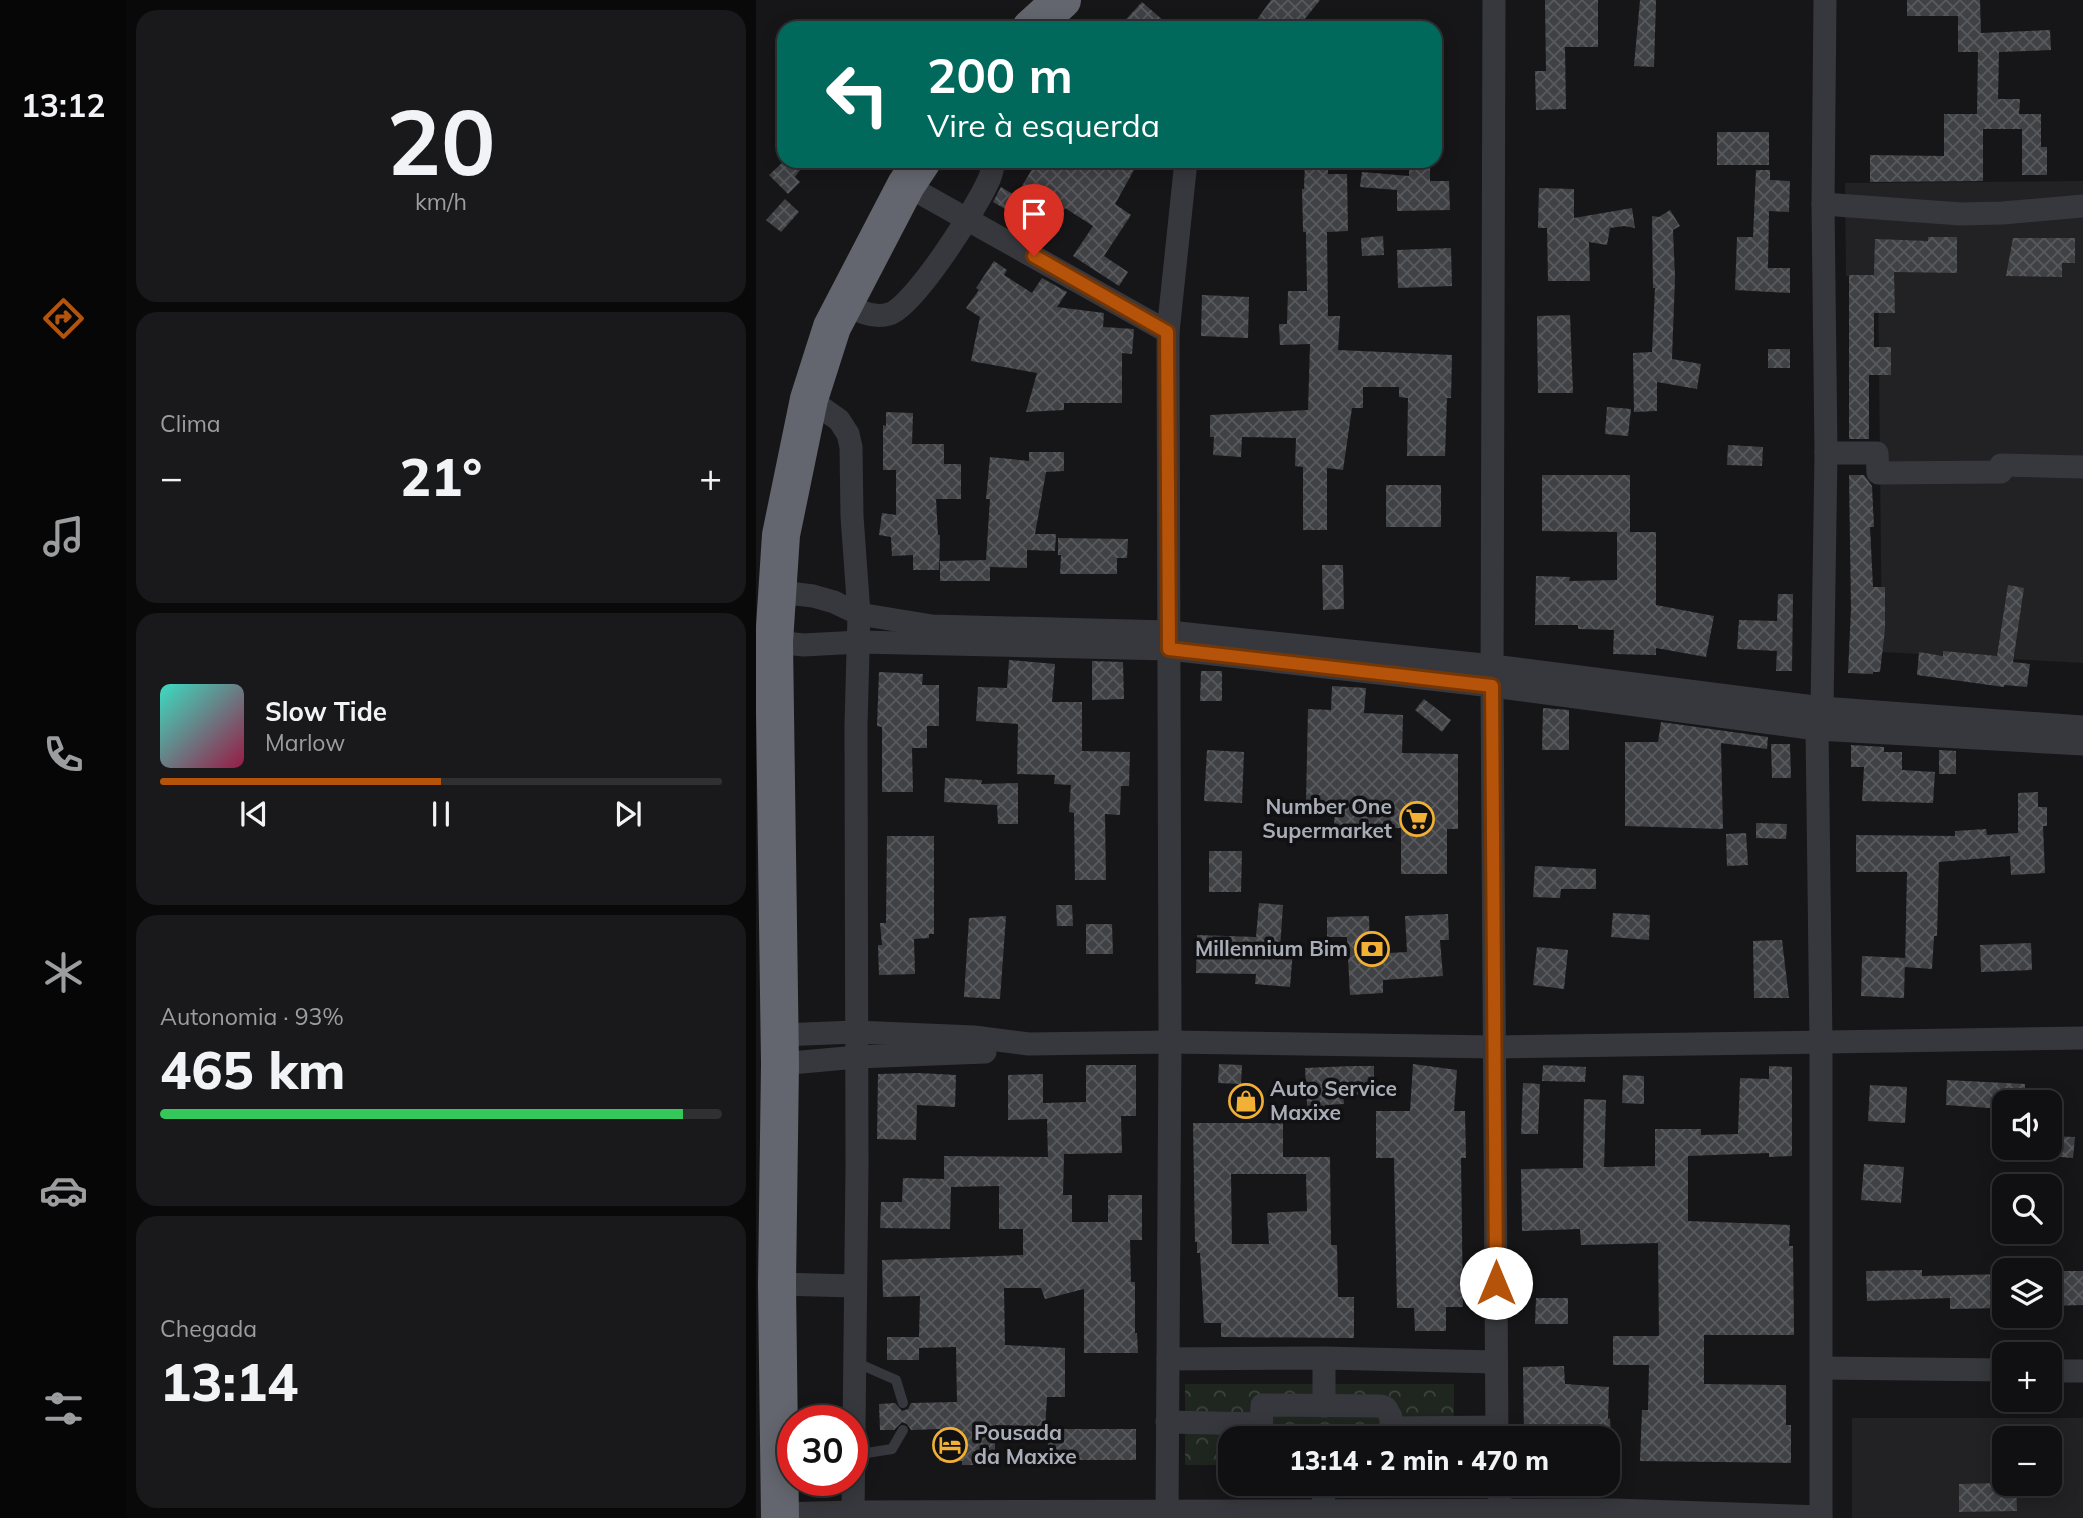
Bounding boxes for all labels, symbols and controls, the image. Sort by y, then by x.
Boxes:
text: 200 m [927,44,1073,105]
icon: left [812,49,903,140]
text: 20 [386,84,496,198]
text: 13:12 [21,85,105,125]
text: Vire à esquerda [927,105,1160,145]
pin [1004,184,1064,256]
text: km/h [415,187,467,216]
icon: arrive [1015,195,1053,233]
icon: directions [39,294,88,343]
text: Clima [160,409,221,438]
text: 21° [400,444,482,509]
text: − [160,453,183,501]
text: + [699,453,722,501]
icon: music [39,512,88,561]
text: Slow Tide [265,695,387,728]
text: Marlow [265,728,345,757]
icon: phone [39,730,88,779]
place label: Number One Supermarket [1262,793,1392,843]
icon: previous [235,795,273,833]
icon: pause [422,795,460,833]
icon: next [609,795,647,833]
supermarket icon: Number One Supermarket [1398,800,1436,838]
bank icon: Millennium Bim [1353,930,1391,968]
place label: Millennium Bim [1195,935,1348,961]
icon: climate [39,948,88,997]
text: Autonomia · 93% [160,1002,344,1031]
text: 465 km [160,1037,345,1102]
place label: Auto Service Maxixe [1270,1075,1397,1125]
shop icon: Auto Service Maxixe [1227,1082,1265,1120]
map controls [1992,1090,2062,1496]
button: sound [1992,1090,2062,1160]
icon: car [39,1166,88,1215]
button: search [1992,1174,2062,1244]
position arrow [1459,1246,1533,1320]
button: layers [1992,1258,2062,1328]
text: Chegada [160,1314,257,1343]
button: + [1992,1342,2062,1412]
text: 13:14 [160,1349,298,1414]
icon: filters [39,1384,88,1433]
speed limit sign: 30 [777,1405,868,1496]
place label: Pousada da Maxixe [974,1419,1077,1469]
hotel icon: Pousada da Maxixe [931,1426,969,1464]
button: − [1992,1426,2062,1496]
text: 13:14 · 2 min · 470 m [1289,1444,1549,1477]

